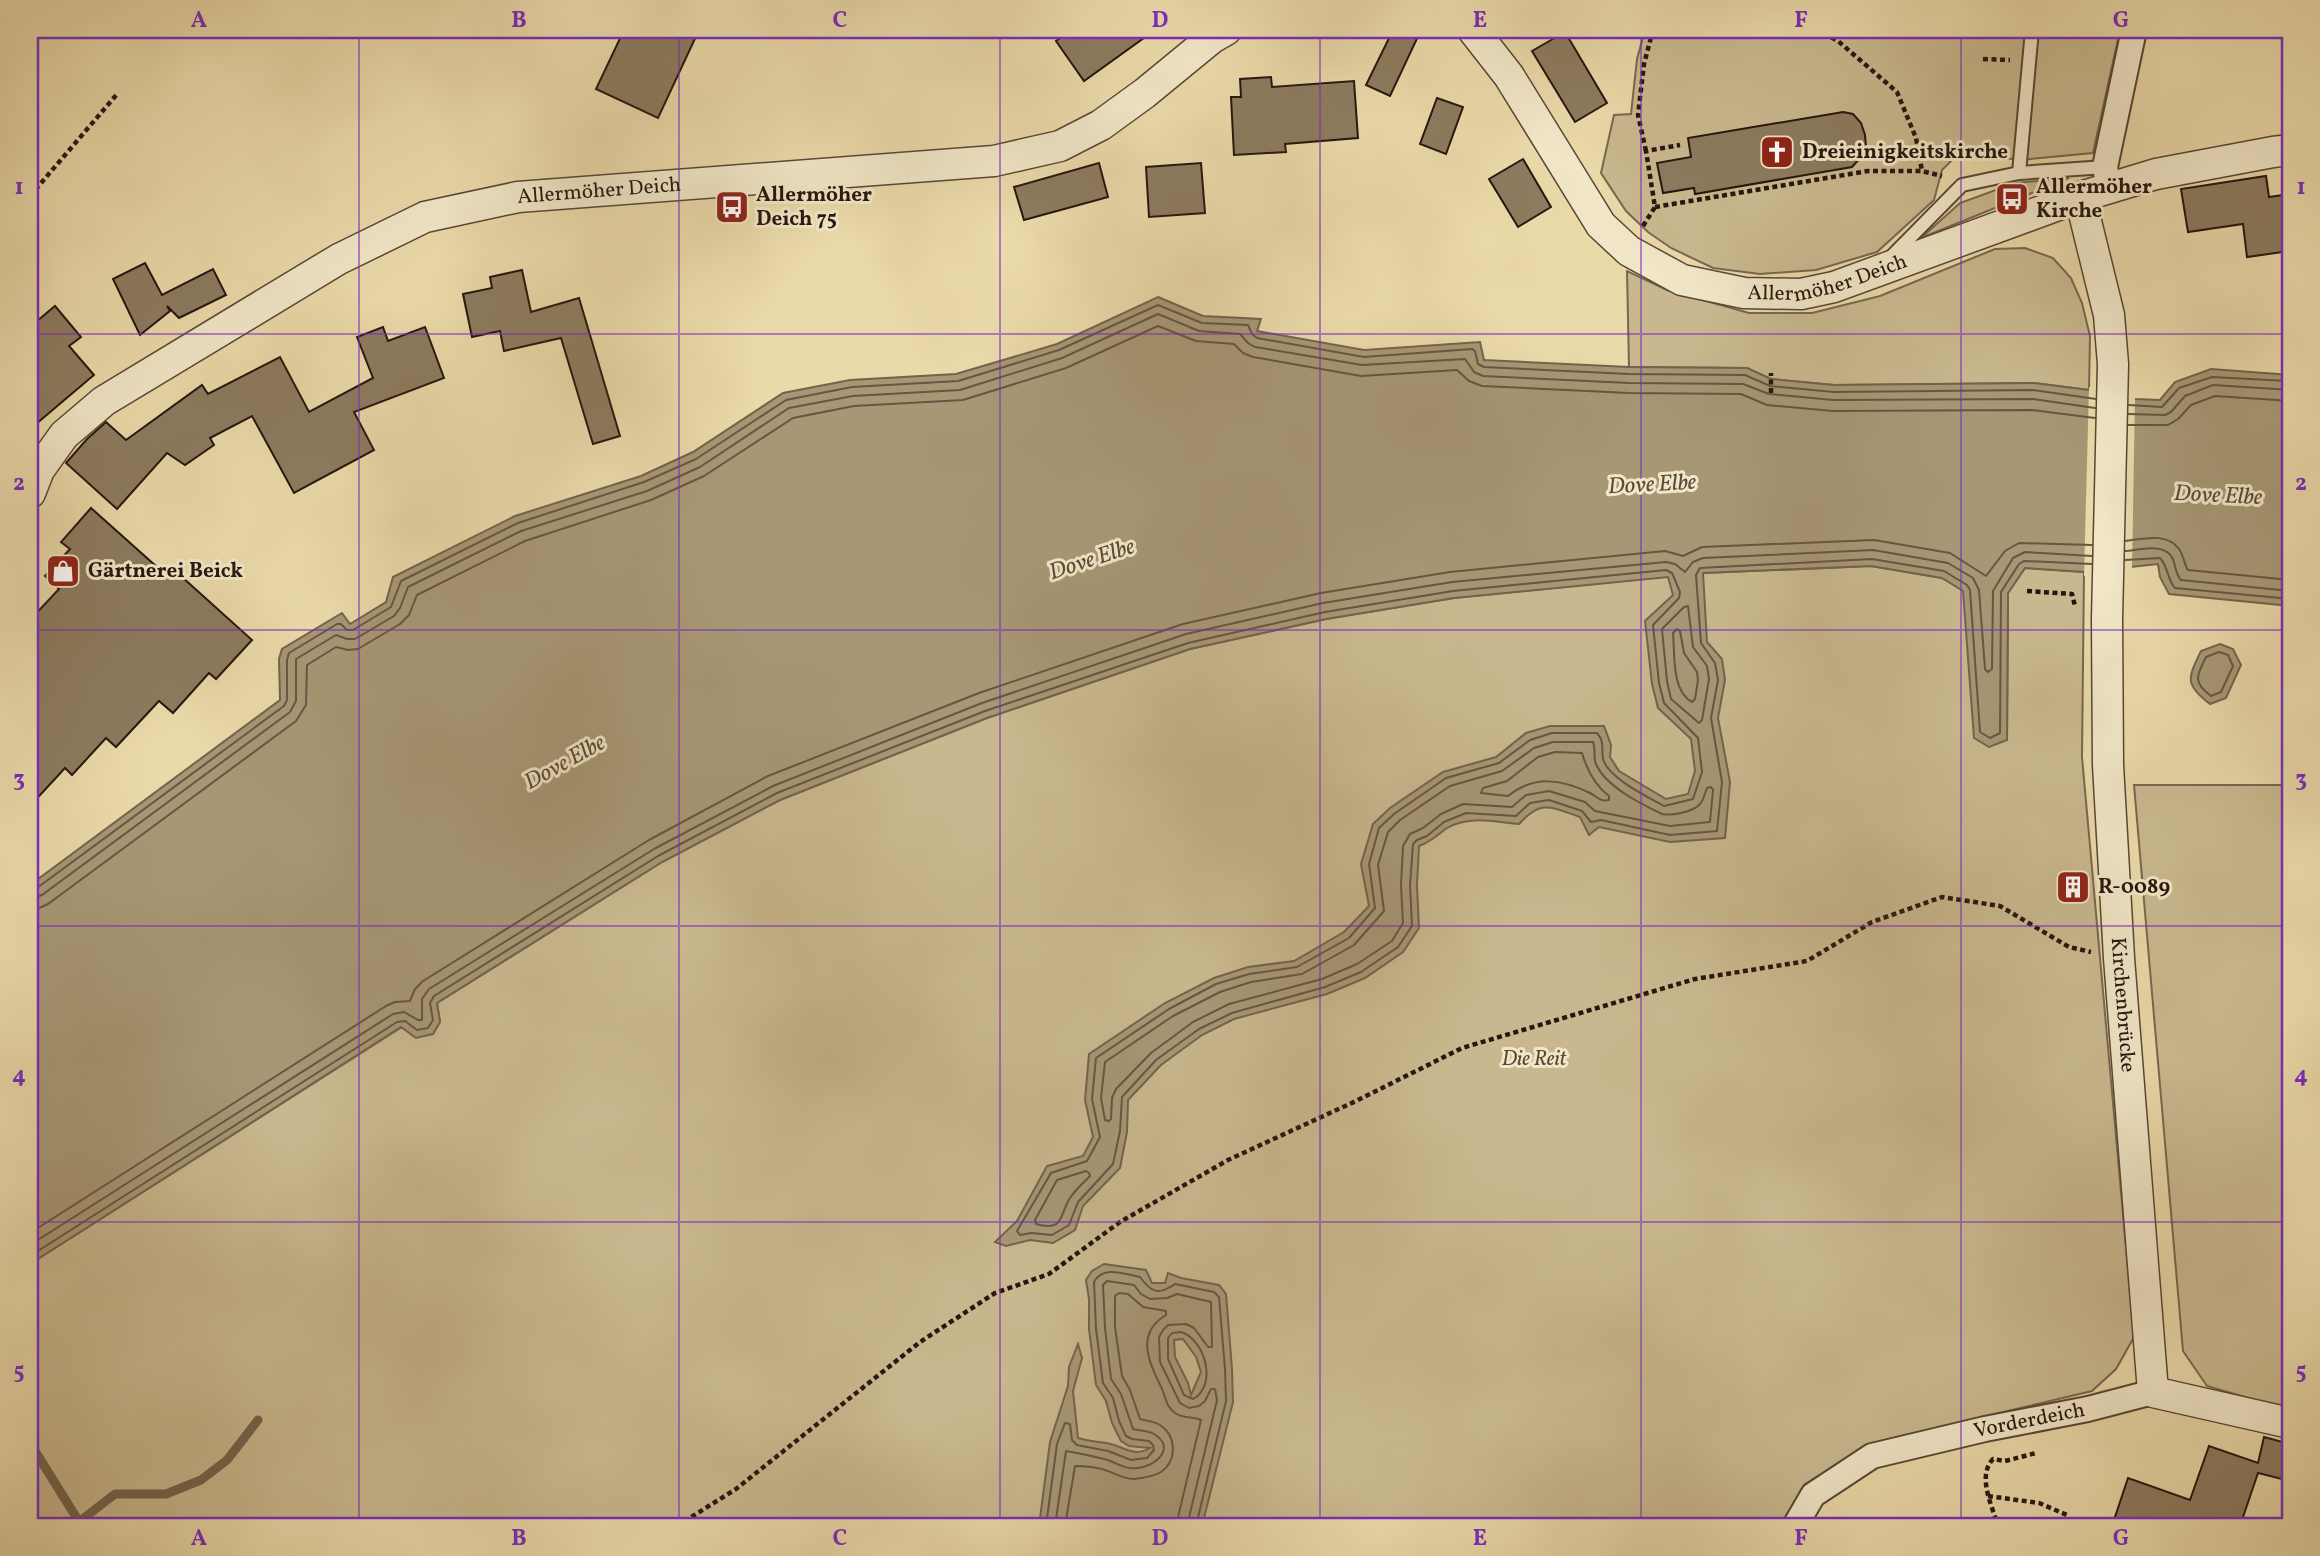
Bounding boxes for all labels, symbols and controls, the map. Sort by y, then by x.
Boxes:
text: A [191,5,207,37]
text: B [511,5,527,37]
text: C [833,5,847,37]
text: D [1152,5,1169,37]
text: E [1473,5,1487,37]
text: F [1794,5,1808,37]
text: G [2113,5,2129,37]
church icon: Dreieinigkeitskirche [1758,133,1796,171]
place label: Dreieinigkeitskirche [1802,138,2008,167]
street label: Allermöher Deich [516,170,682,212]
text: 1 [14,172,24,204]
text: 1 [2296,172,2306,204]
place label: Allermöher Kirche [2036,173,2152,226]
bus stop icon: Allermöher Kirche [1993,180,2031,218]
place label: Allermöher Deich 75 [756,181,872,234]
bus stop icon: Allermöher Deich 75 [713,188,751,226]
street label: Allermöher Deich [1747,247,1911,310]
water label: Dove Elbe [1607,467,1698,503]
text: 2 [13,468,25,500]
text: 2 [2295,468,2307,500]
water label: Dove Elbe [2173,478,2264,514]
water label: Dove Elbe [1045,531,1140,589]
shop icon: Gärtnerei Beick [44,552,82,590]
place label: Gärtnerei Beick [88,557,243,586]
water label: Dove Elbe [519,727,612,798]
text: 3 [13,764,25,796]
text: 3 [2295,764,2307,796]
building icon: R-0089 [2054,868,2092,906]
place label: R-0089 [2098,873,2170,902]
street label: Kirchenbrücke [2103,936,2142,1073]
park label: Die Reit [1502,1045,1568,1074]
text: 4 [12,1060,26,1092]
text: 4 [2294,1060,2308,1092]
text: 5 [13,1356,25,1388]
text: 5 [2295,1356,2307,1388]
street label: Vorderdeich [1971,1395,2087,1446]
text: A [191,1523,207,1555]
text: B [511,1523,527,1555]
text: C [833,1523,847,1555]
text: D [1152,1523,1169,1555]
text: E [1473,1523,1487,1555]
text: F [1794,1523,1808,1555]
text: G [2113,1523,2129,1555]

